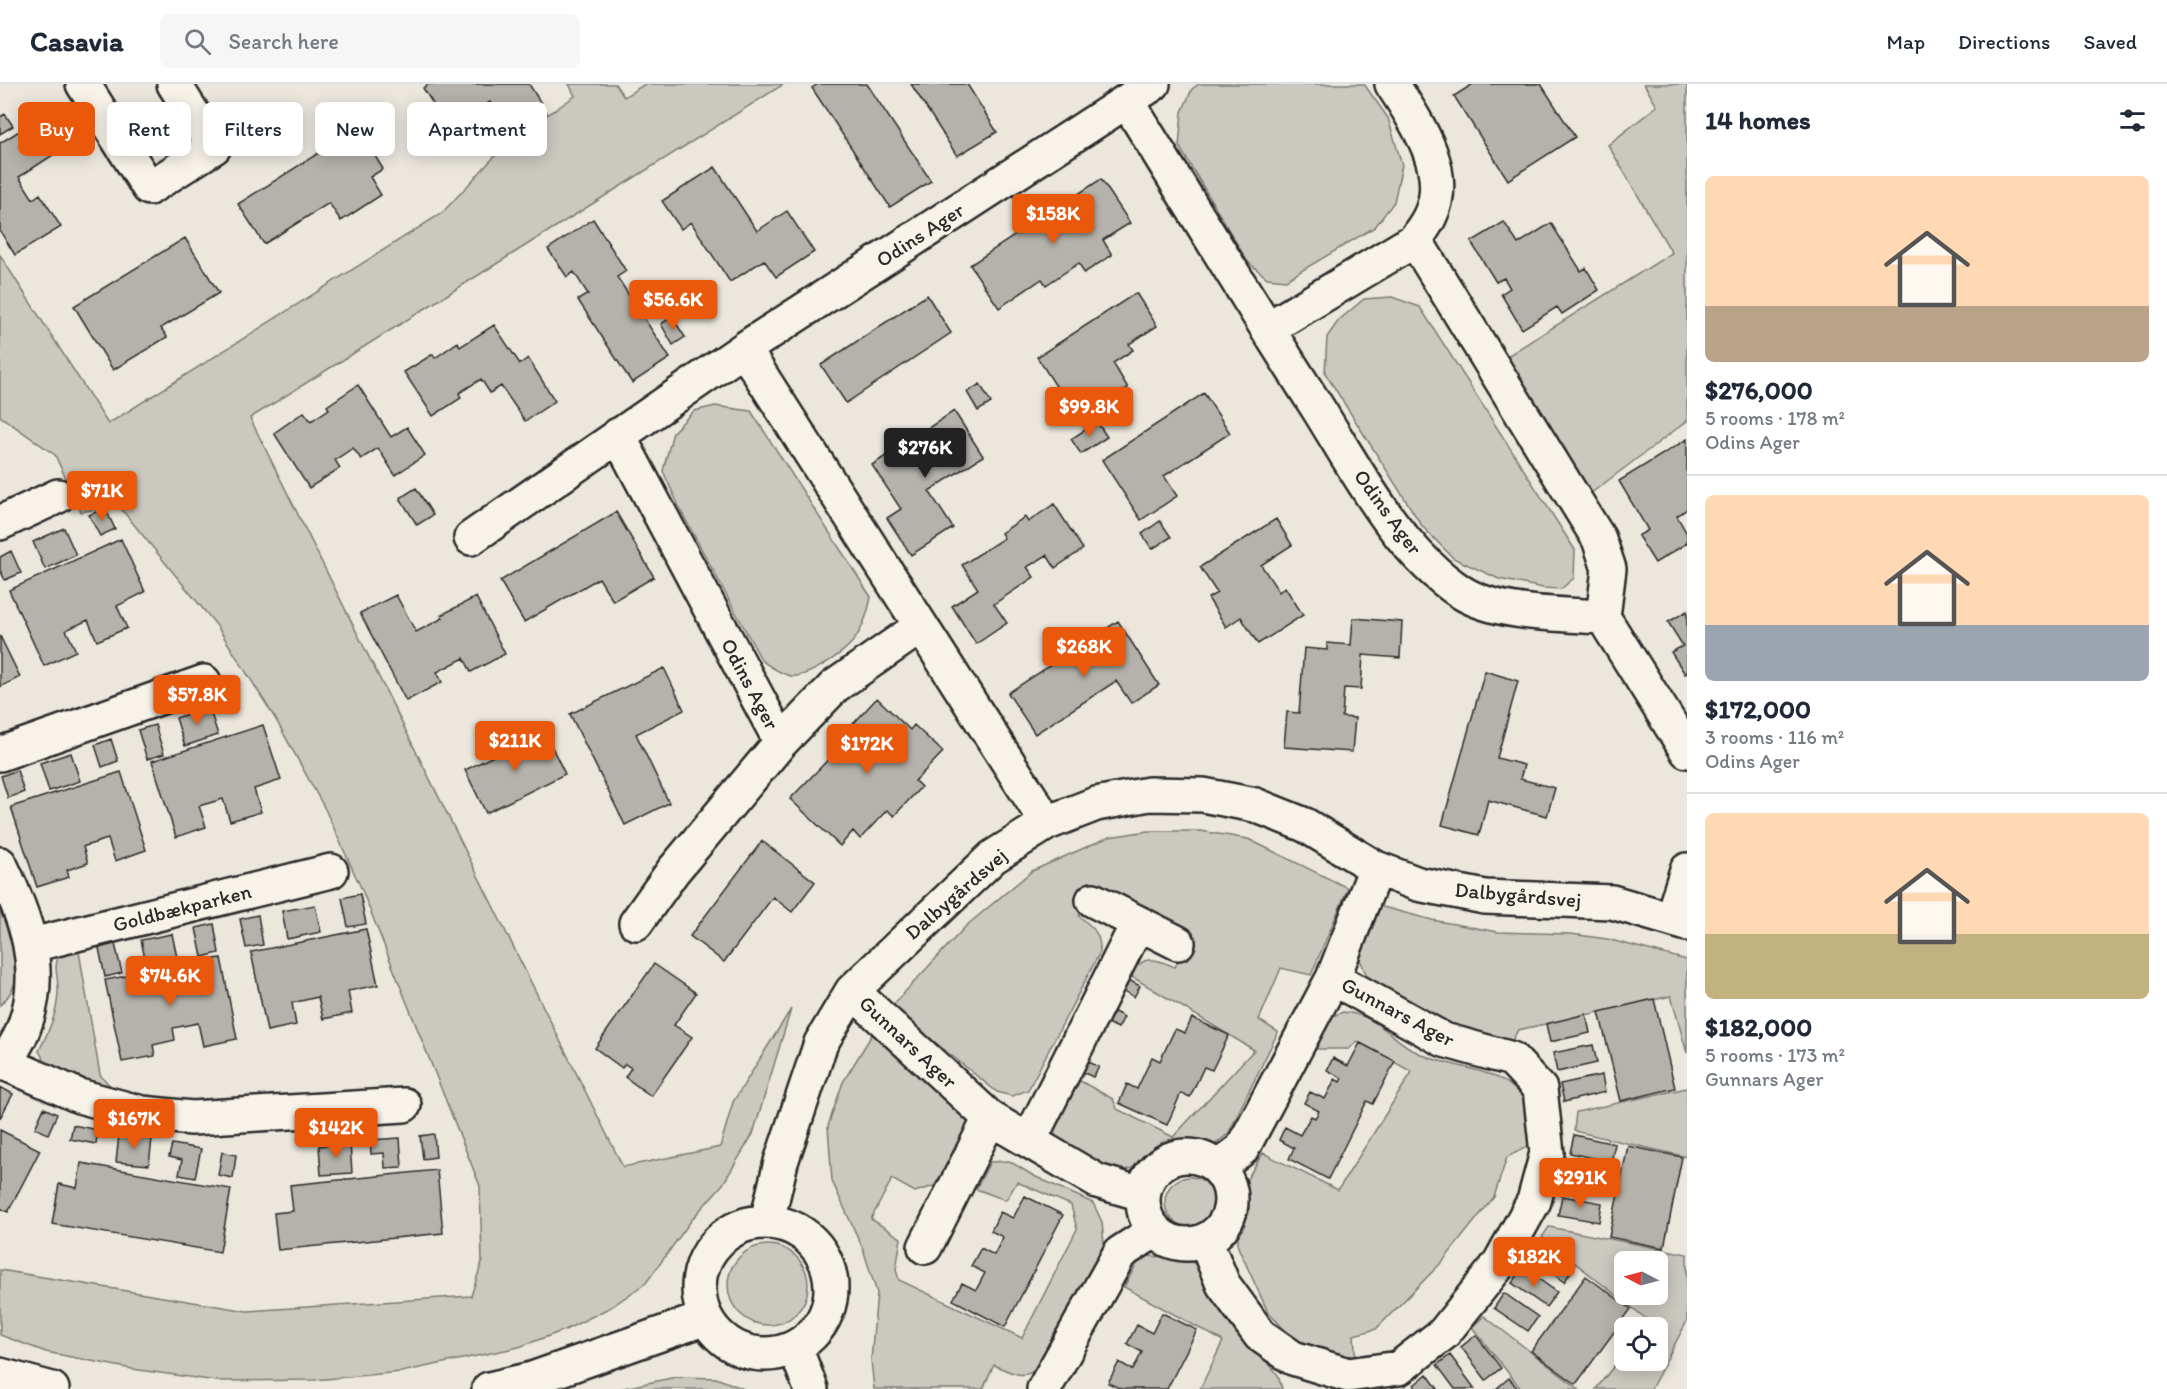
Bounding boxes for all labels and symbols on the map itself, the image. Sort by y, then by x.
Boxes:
pin: $158K [1011,194,1095,245]
street label: Odins Ager [871,197,968,272]
pin: $56.6K [624,280,722,331]
pin: $99.8K [1040,387,1138,438]
pin: $276K [883,428,967,479]
street label: Odins Ager [1349,464,1428,559]
pin: $71K [66,471,138,522]
pin: $268K [1042,627,1126,678]
street label: Odins Ager [716,634,785,734]
pin: $57.8K [148,675,246,726]
pin: $211K [473,721,557,772]
pin: $172K [825,724,909,775]
street label: Dalbygårdsvej [900,843,1012,945]
street label: Dalbygårdsvej [1454,877,1582,912]
street label: Goldbækparken [110,878,254,937]
pin: $74.6K [121,956,219,1007]
street label: Gunnars Ager [1337,971,1460,1052]
street label: Gunnars Ager [854,990,963,1094]
pin: $167K [92,1099,176,1150]
pin: $142K [294,1108,378,1159]
pin: $291K [1538,1158,1622,1209]
pin: $182K [1492,1237,1576,1288]
north arrow [1614,1251,1668,1305]

